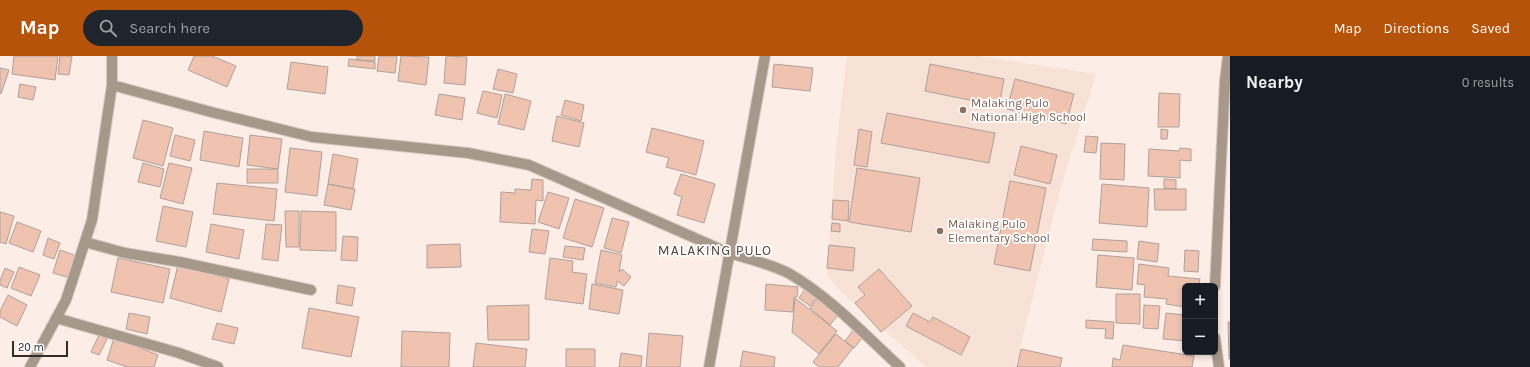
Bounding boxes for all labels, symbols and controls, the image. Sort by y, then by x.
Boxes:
search box [83,10,363,46]
text: Map [20,17,59,39]
icon: search [97,17,119,39]
text: Search here [129,19,210,37]
text: Map [1334,20,1362,37]
text: Directions [1384,20,1449,37]
text: Saved [1471,20,1510,37]
text: Nearby [1246,72,1303,92]
text: 0 results [1462,75,1514,90]
place label: Malaking Pulo National High School [971,96,1086,124]
marker: Malaking Pulo National High School [958,105,968,115]
place label: Malaking Pulo Elementary School [948,217,1050,245]
marker: Malaking Pulo Elementary School [935,226,945,236]
district label: MALAKING PULO [658,242,772,259]
map controls [1182,283,1218,355]
button: + [1182,283,1218,319]
button: − [1182,319,1218,355]
scale bar [12,339,68,358]
text: 20 m [18,341,44,354]

